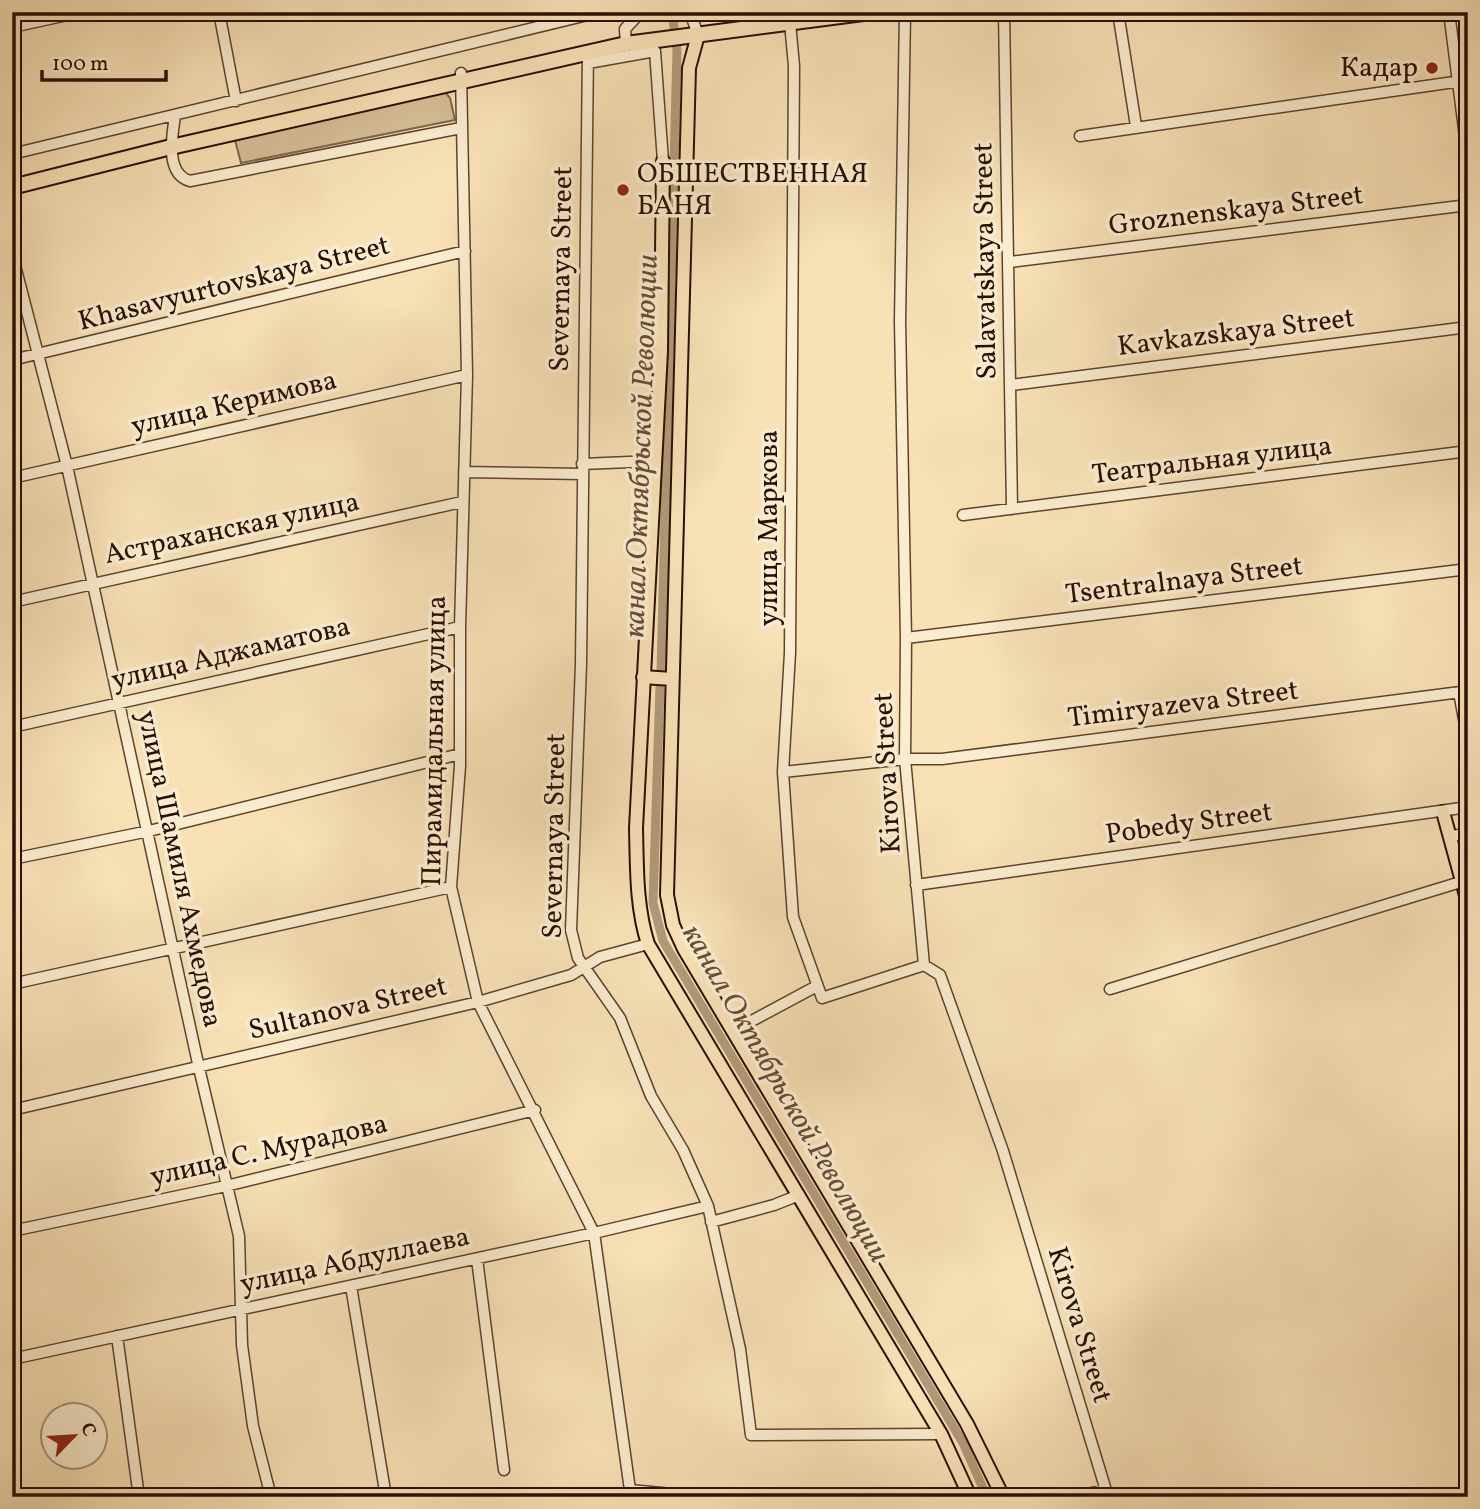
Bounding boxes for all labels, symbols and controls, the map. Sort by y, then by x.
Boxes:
scale bar [42,38,166,82]
place label: Кадар [1340,49,1418,88]
text: 100 m [52,50,109,79]
marker: Кадар [1424,60,1440,76]
street label: Salavatskaya Street [964,142,1008,380]
place label: ОБШЕСТВЕННАЯ БАНЯ [637,155,868,226]
street label: Severnaya Street [541,166,583,372]
street label: Groznenskaya Street [1106,176,1366,246]
marker: ОБШЕСТВЕННАЯ БАНЯ [615,182,631,198]
street label: Khasavyurtovskaya Street [74,226,394,342]
water label: канал Октябрьской Революции [614,253,670,639]
street label: Kavkazskaya Street [1115,299,1357,367]
street label: улица Керимова [127,361,341,447]
street label: Театральная улица [1090,427,1334,495]
street label: улица Маркова [750,430,789,626]
street label: Астраханская улица [101,483,363,575]
street label: Tsentralnaya Street [1063,547,1305,615]
street label: Пирамидальная улица [413,595,457,887]
street label: улица Аджаматова [108,608,354,700]
street label: Timiryazeva Street [1065,671,1301,739]
street label: Kirova Street [864,691,912,855]
street label: улица Шамиля Ахмедова [126,707,232,1031]
street label: Severnaya Street [534,733,576,939]
street label: Pobedy Street [1103,793,1275,855]
water label: канал Октябрьской Революции [671,917,899,1271]
street label: Sultanova Street [245,967,451,1051]
street label: улица С. Мурадова [146,1105,392,1197]
street label: улица Абдуллаева [237,1218,473,1304]
street label: Kirova Street [1037,1242,1121,1408]
north arrow [38,1400,108,1470]
text: С [73,1419,102,1441]

